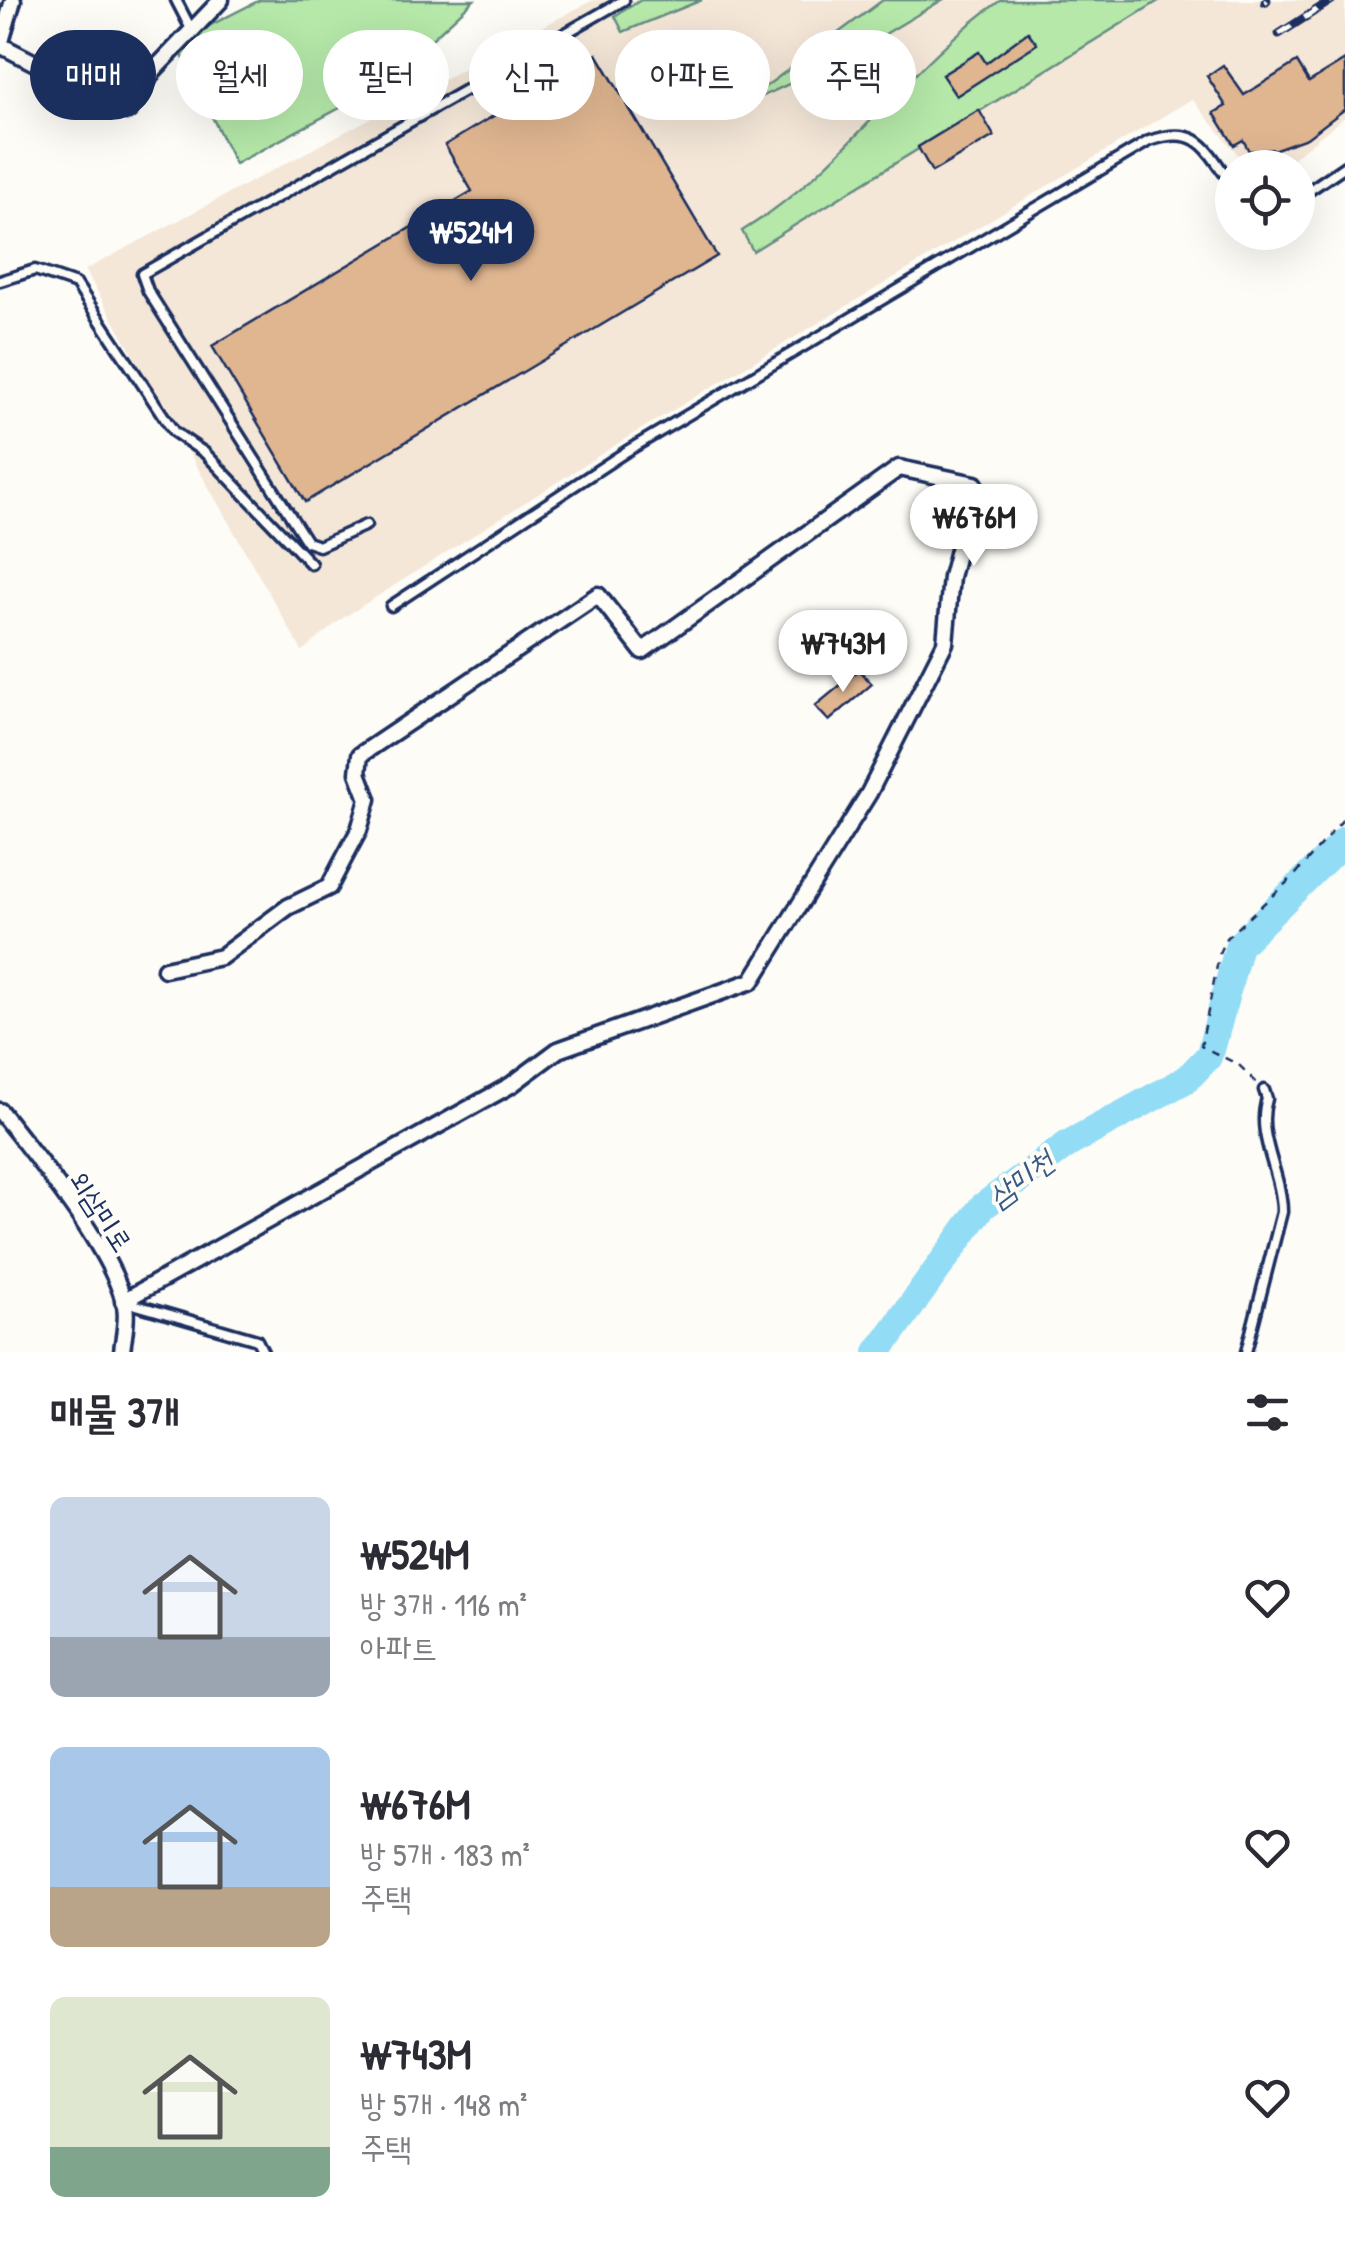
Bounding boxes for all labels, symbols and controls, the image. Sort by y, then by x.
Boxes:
chip: 매매 [30,30,156,120]
chip: 월세 [176,30,303,120]
chip: 필터 [323,30,449,120]
chip: 신규 [469,30,595,120]
chip: 아파트 [615,30,770,120]
chip: 주택 [790,30,916,120]
map controls [1215,150,1315,250]
button: locate [1215,150,1315,250]
pin: ₩524M [401,199,541,284]
text: ₩524M [429,210,513,253]
pin: ₩676M [904,484,1044,569]
text: ₩676M [932,495,1016,538]
pin: ₩743M [773,610,913,695]
text: ₩743M [800,621,886,664]
water label: 삼미천 [979,1139,1064,1216]
street label: 외삼미로 [61,1163,141,1259]
text: 매물 3개 [50,1383,180,1440]
icon: filters [1240,1385,1295,1440]
text: ₩524M [360,1525,469,1582]
icon: home [130,1537,250,1657]
icon: heart [1240,1570,1295,1625]
text: 방 3개 · 116 m² [360,1583,527,1626]
text: 아파트 [360,1626,437,1669]
text: ₩676M [360,1775,471,1832]
icon: home [130,1787,250,1907]
icon: heart [1240,1820,1295,1875]
text: 방 5개 · 183 m² [360,1833,530,1876]
text: 주택 [360,1876,412,1919]
text: ₩743M [360,2025,472,2082]
icon: home [130,2037,250,2157]
icon: heart [1240,2070,1295,2125]
text: 방 5개 · 148 m² [360,2083,527,2126]
text: 주택 [360,2126,412,2169]

